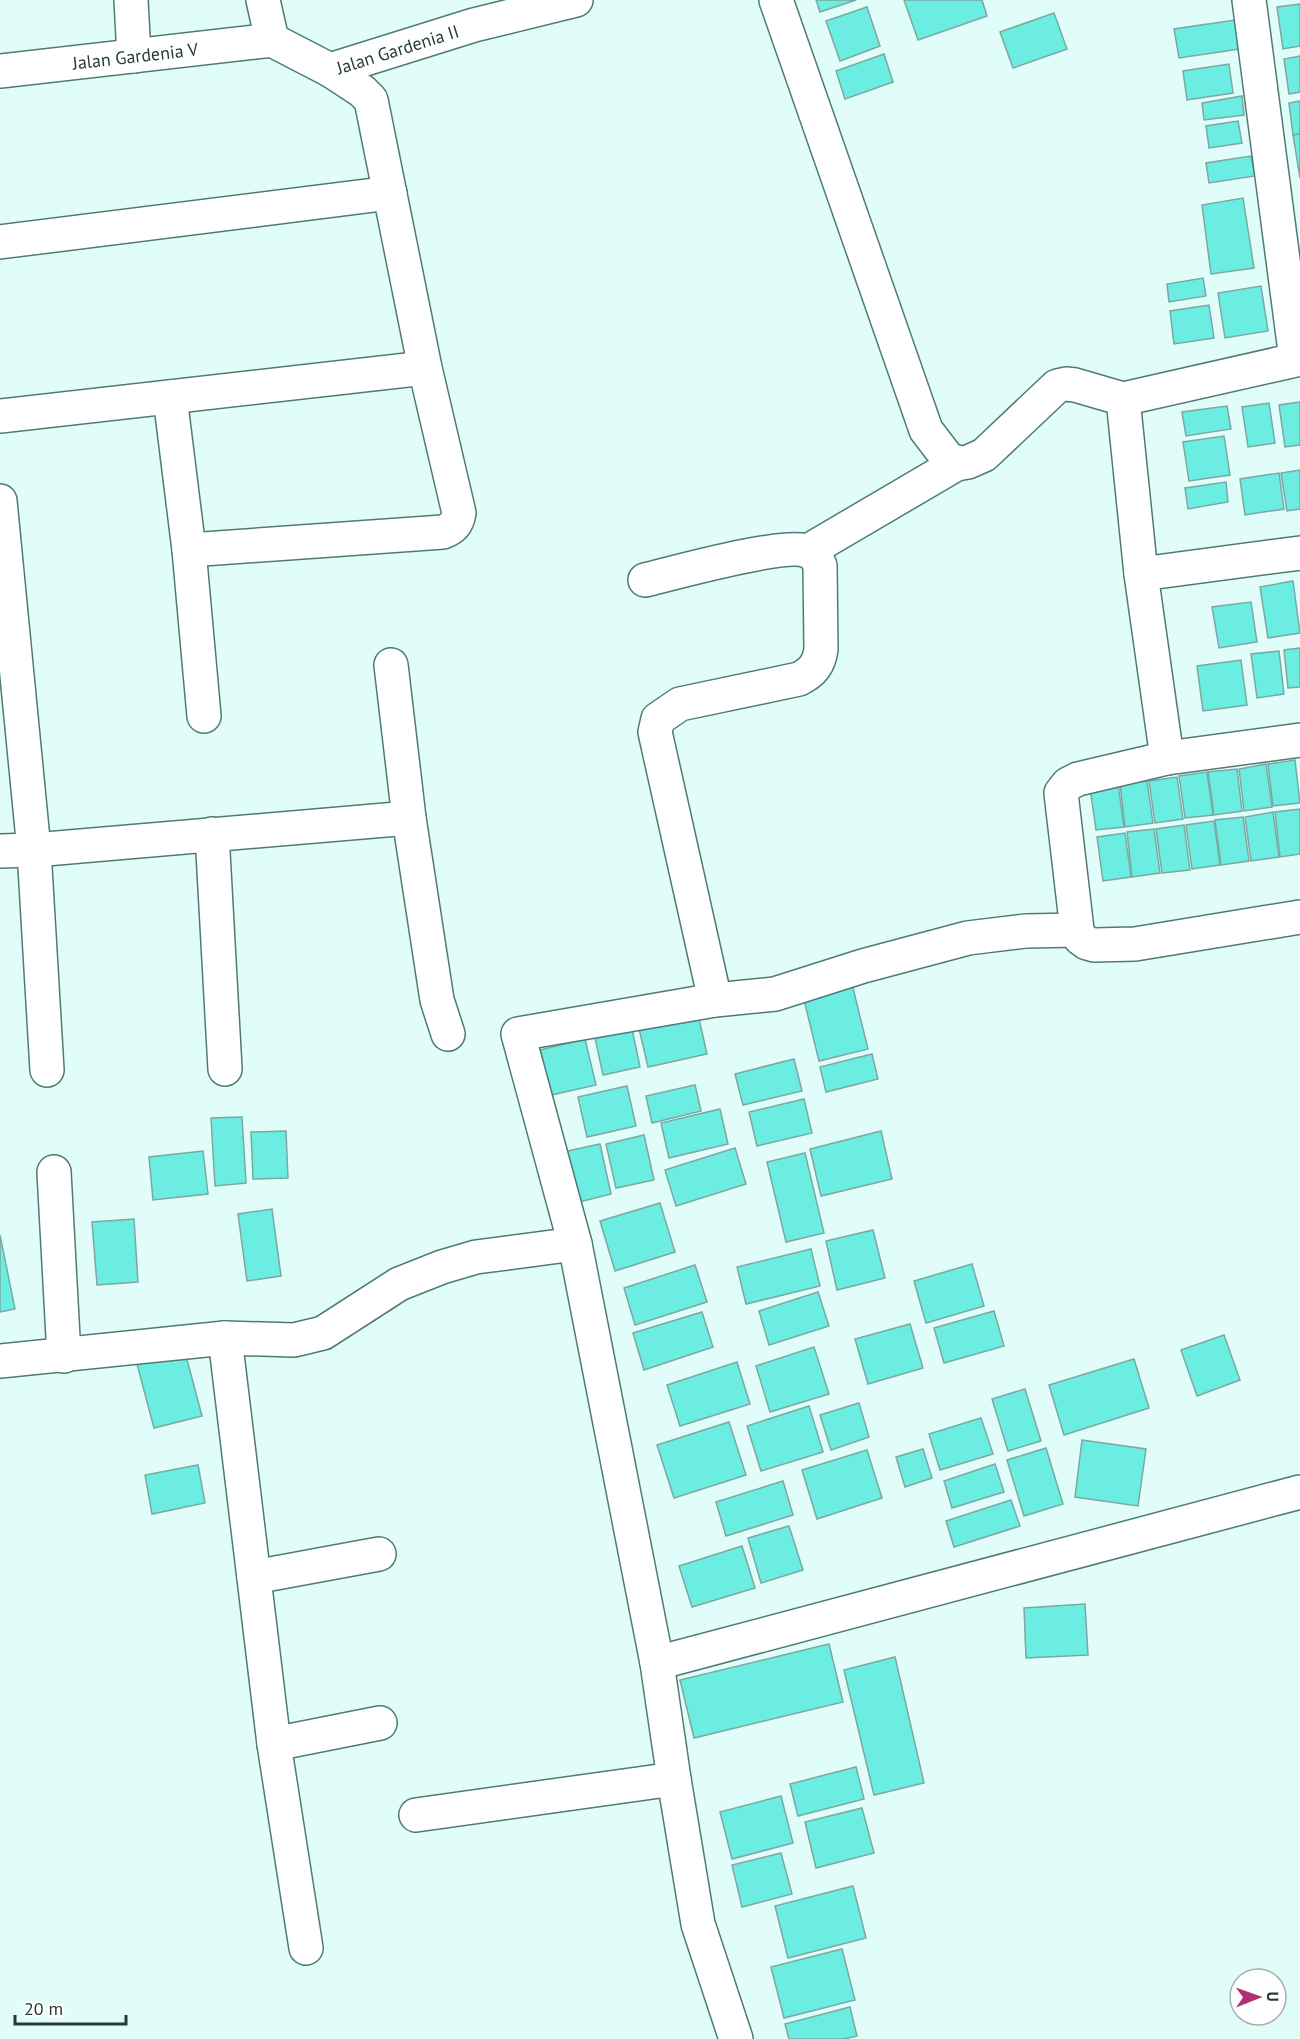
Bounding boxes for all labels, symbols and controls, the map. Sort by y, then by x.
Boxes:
street label: Jalan Gardenia II [333,19,461,79]
street label: Jalan Gardenia V [70,37,200,74]
north arrow [1228,1967,1288,2027]
scale bar [15,1988,126,2026]
text: U [1263,1992,1283,2002]
text: 20 m [24,1997,63,2020]

